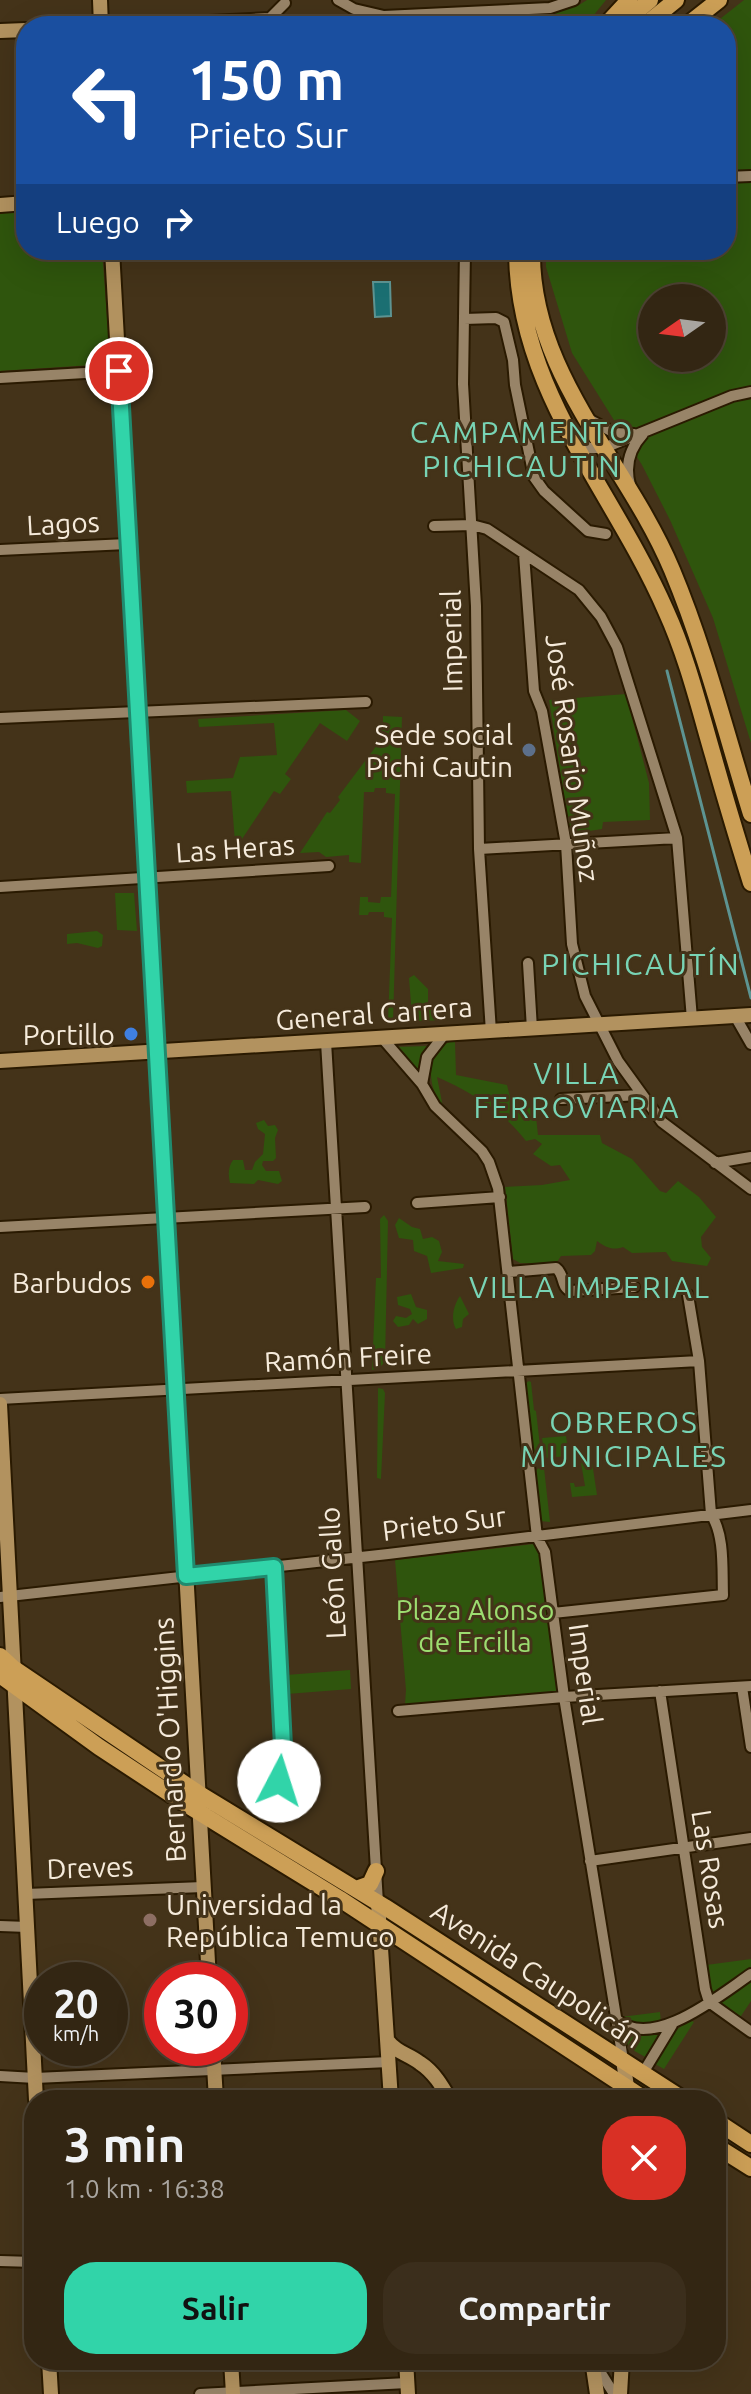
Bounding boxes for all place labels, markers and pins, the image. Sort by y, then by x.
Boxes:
pin [85,337,153,405]
place label: Sede social Pichi Cautin [366,719,513,782]
marker: Sede social Pichi Cautin [520,741,538,759]
place label: Portillo [23,1019,115,1050]
marker: Portillo [122,1025,140,1043]
place label: Barbudos [12,1267,132,1298]
marker: Barbudos [139,1273,157,1291]
place label: Universidad la República Temuco [166,1889,395,1952]
marker: Universidad la República Temuco [141,1911,159,1929]

